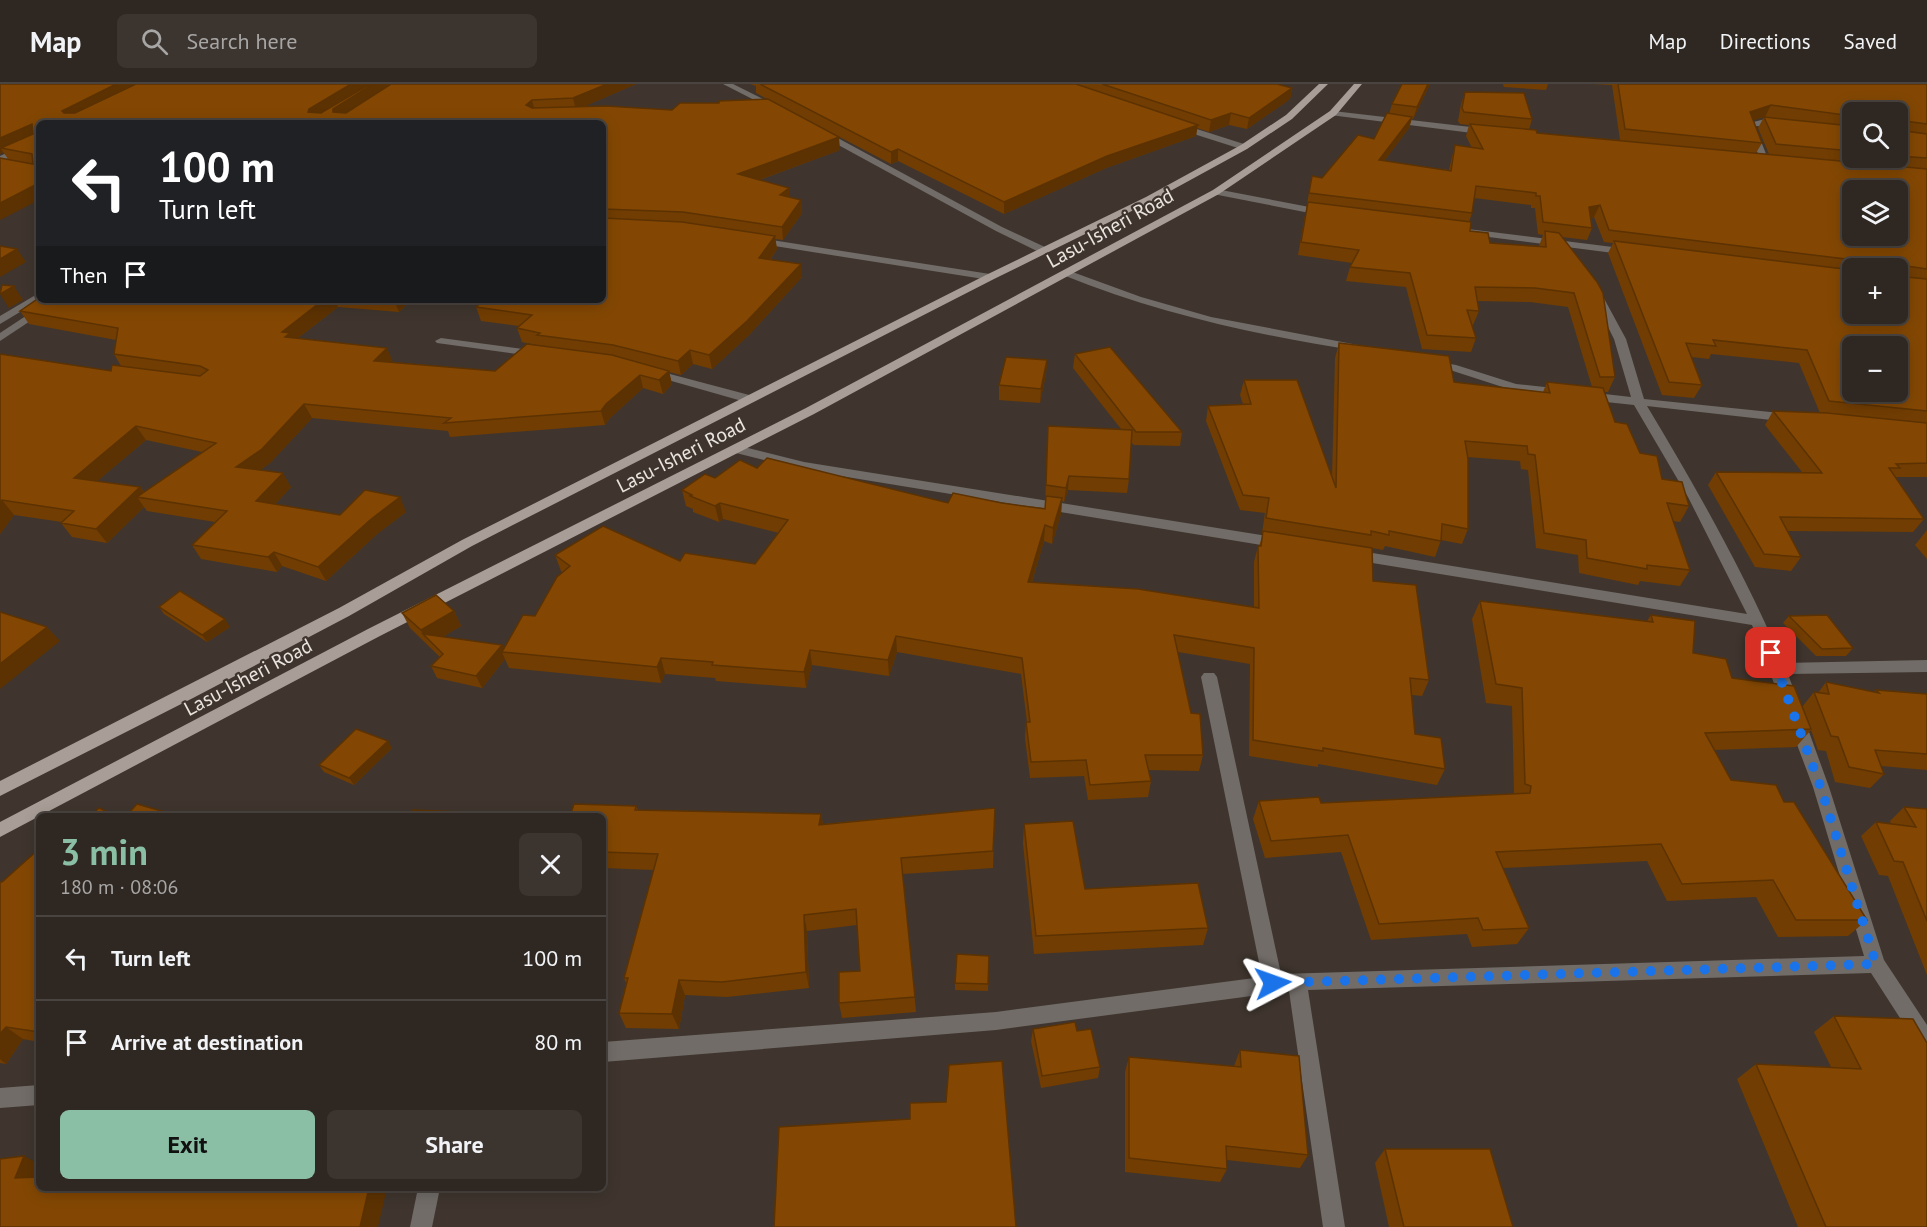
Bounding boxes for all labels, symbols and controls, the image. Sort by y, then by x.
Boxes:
search box [117,14,537,68]
text: Map [30,23,81,60]
icon: search [138,25,171,58]
text: Search here [186,27,297,55]
text: Map [1648,28,1687,55]
text: Directions [1720,28,1811,55]
text: Saved [1844,28,1897,55]
map controls [1842,102,1908,402]
button: search [1842,102,1908,168]
text: 100 m [159,139,275,194]
icon: left [60,144,138,222]
button: layers [1842,180,1908,246]
street label: Lasu-Isheri Road [1042,182,1178,274]
text: Turn left [159,192,256,226]
icon: arrive [119,258,152,291]
button: + [1842,258,1908,324]
text: Then [60,261,107,289]
button: − [1842,336,1908,402]
street label: Lasu-Isheri Road [612,411,750,499]
pin [1745,627,1796,678]
street label: Lasu-Isheri Road [179,632,317,722]
icon: arrive [1754,636,1787,669]
text: 3 min [60,828,148,875]
button: close [519,833,582,896]
text: 180 m · 08:06 [60,874,178,900]
icon: left [60,942,93,975]
text: Turn left [111,944,191,972]
text: 100 m [522,944,582,972]
position arrow [1241,951,1305,1015]
icon: arrive [60,1026,93,1059]
text: Arrive at destination [111,1028,303,1056]
text: 80 m [534,1028,582,1056]
button: Exit [60,1110,315,1179]
button: Share [327,1110,582,1179]

